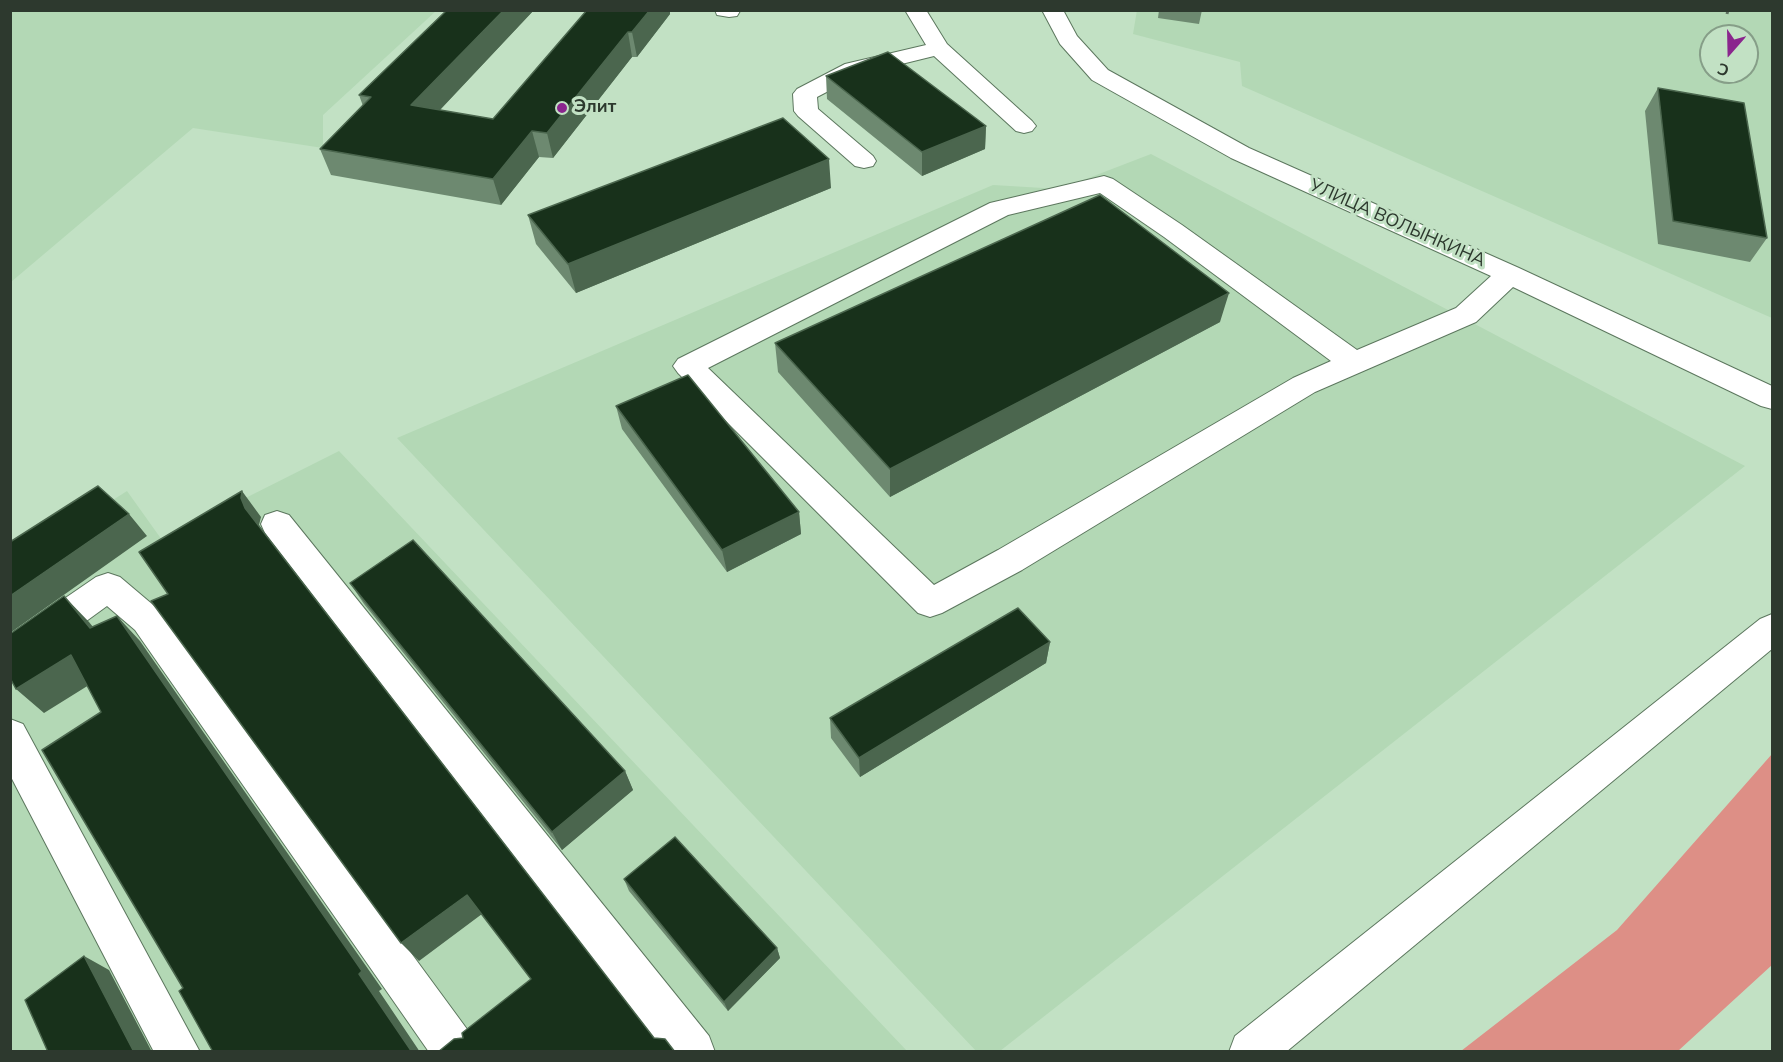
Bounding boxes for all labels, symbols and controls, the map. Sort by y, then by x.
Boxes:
north arrow [1699,24,1759,84]
text: С [1715,57,1732,81]
place label: Элит [574,97,616,119]
marker: Элит [555,101,569,115]
street label: УЛИЦА ВОЛЫНКИНА [1306,175,1488,273]

